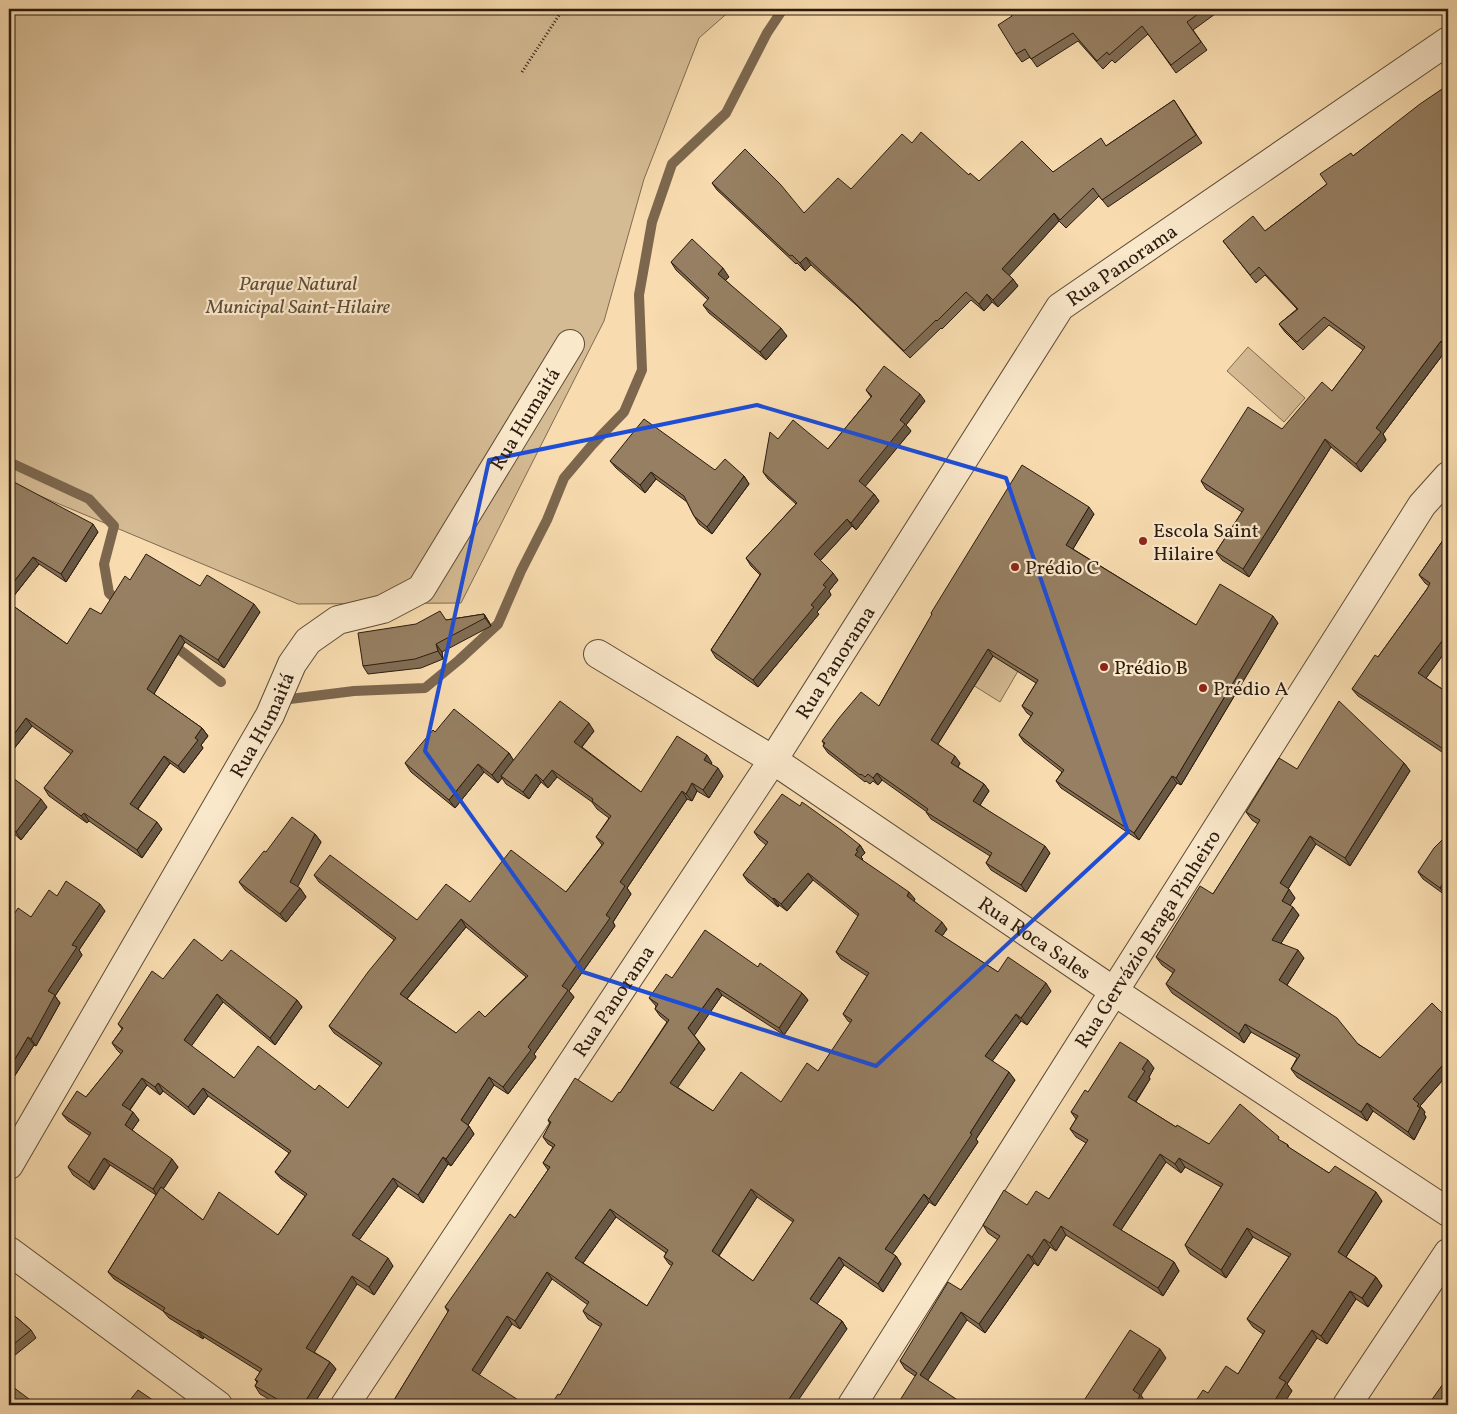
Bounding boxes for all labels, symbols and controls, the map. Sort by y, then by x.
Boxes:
street label: Rua Panorama [1062,218,1184,315]
park label: Parque Natural Municipal Saint-Hilaire [205,271,391,322]
street label: Rua Humaitá [484,363,568,477]
place label: Escola Saint Hilaire [1153,518,1259,569]
marker: Escola Saint Hilaire [1137,535,1149,547]
place label: Prédio C [1025,555,1099,583]
marker: Prédio C [1009,561,1021,573]
street label: Rua Panorama [790,601,883,725]
place label: Prédio B [1114,655,1188,683]
marker: Prédio B [1098,661,1110,673]
street label: Rua Humaitá [224,668,303,784]
place label: Prédio A [1213,676,1289,704]
marker: Prédio A [1197,682,1209,694]
street label: Rua Gervázio Braga Pinheiro [1069,825,1229,1054]
street label: Rua Roca Sales [972,891,1096,988]
street label: Rua Panorama [567,940,662,1064]

